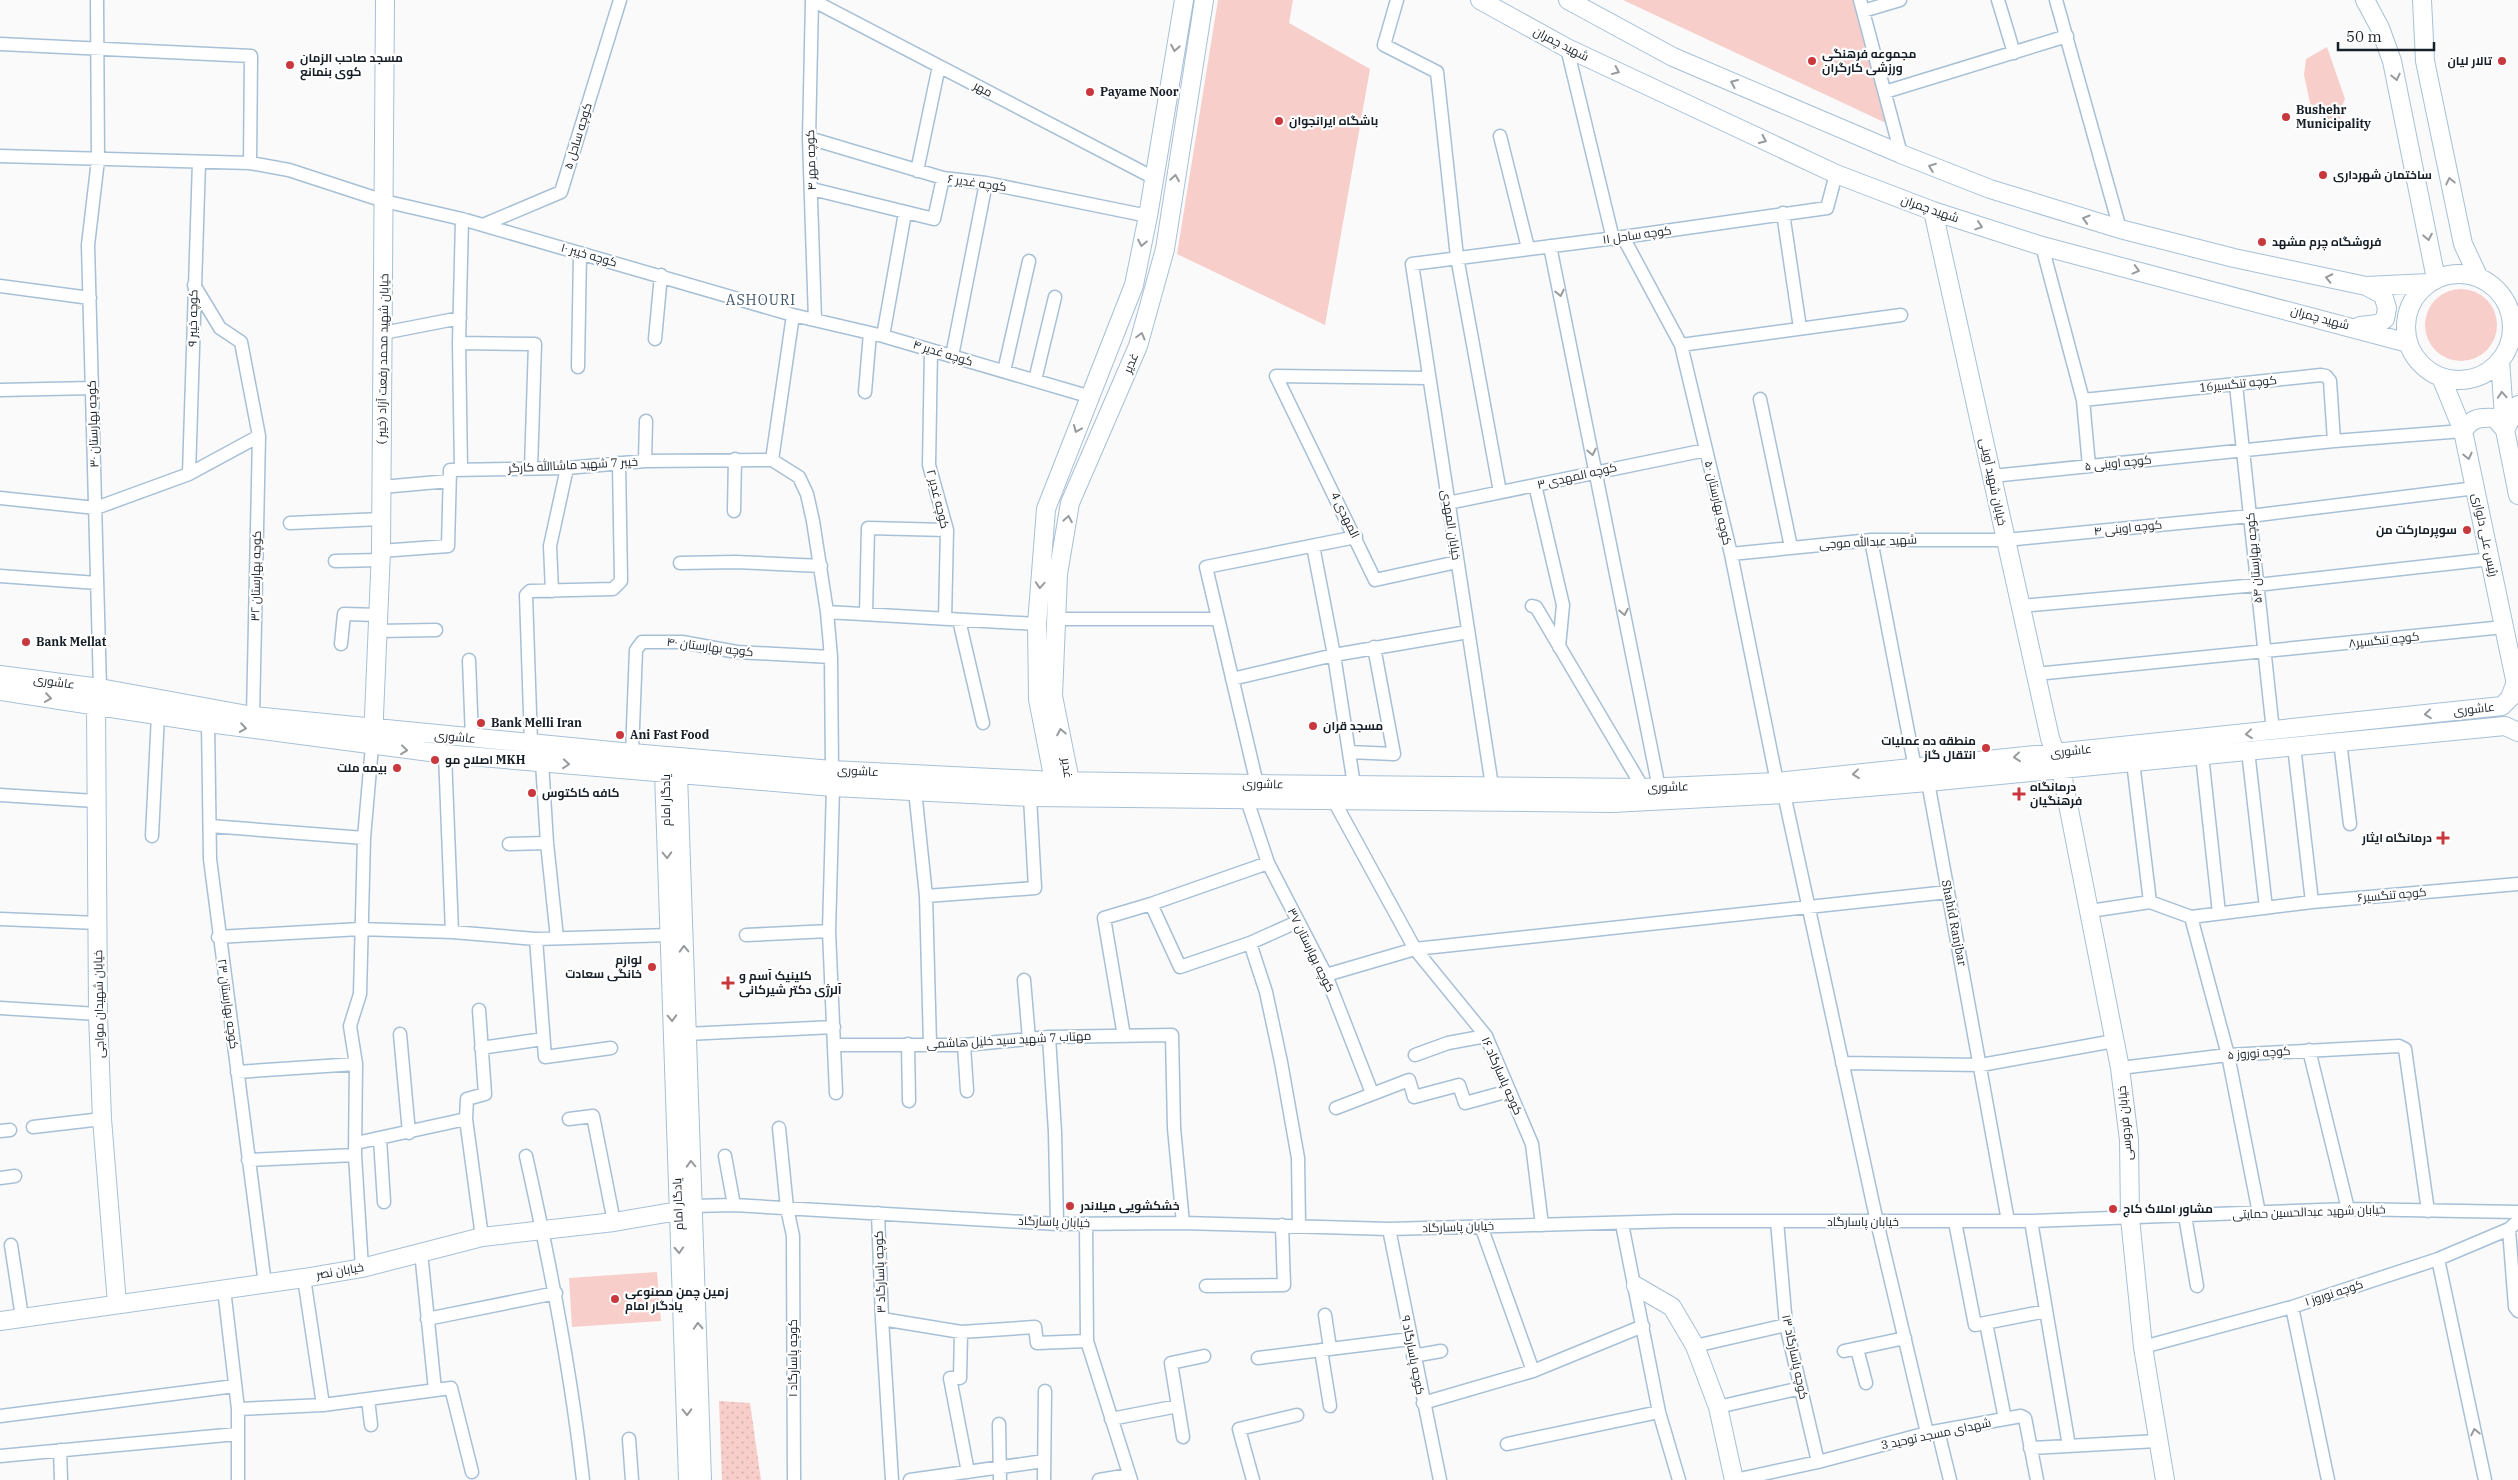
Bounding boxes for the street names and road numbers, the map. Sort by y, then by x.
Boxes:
street label: شهید چمران [1530,23,1591,66]
street label: مهر [970,77,995,100]
street label: کوچه ساحل ۵ [560,101,597,171]
street label: کوچه مهر ۴ [802,129,821,191]
street label: کوچه غدیر ۶ [946,171,1008,196]
street label: شهید چمران [1899,192,1961,227]
street label: کوچه ساحل ۱۱ [1601,222,1673,249]
street label: کوچه خیبر ۱۰ [559,239,619,272]
street label: ( خیبر) خیابان شهید محمد رفعت آزاد [374,273,391,445]
street label: کوچه خیبر ۹ [185,289,202,347]
street label: شهید چمران [2289,302,2351,334]
street label: کوچه غدیر ۴ [911,336,975,371]
street label: غدیر [1119,351,1141,376]
street label: کوچه تنگسیر16 [2198,372,2278,397]
street label: کوچه بهارستان ۳۰ [83,380,104,468]
street label: خیابان شهید آوینی [1977,437,2010,527]
street label: کوچه اوینی ۵ [2084,452,2152,475]
street label: خیبر 7 شهید ماشاالله کارگر [507,454,638,475]
street label: کوچه المهدی ۳ [1536,459,1619,494]
street label: کوچه بهارستان ۵۰ [1700,459,1735,547]
street label: کوچه غدیر ۲ [922,468,953,530]
street label: المهدی 4 [1328,489,1363,540]
street label: خیابان المهدی [1439,489,1464,561]
street label: رئیس علی دلواری [2469,492,2502,578]
street label: کوچه بهارستان ۵۴ [2242,512,2267,604]
street label: کوچه اوینی ۴ [2093,516,2163,541]
street label: کوچه بهارستان ۳۲ [247,530,266,622]
street label: شهید عبدالله موجی [1819,531,1917,552]
street label: کوچه تنگسیر۸ [2348,628,2420,653]
street label: کوچه بهارستان ۴۰ [666,634,754,661]
street label: عاشوری [33,671,76,692]
street label: عاشوری [2453,699,2495,718]
street label: عاشوری [434,727,476,746]
street label: عاشوری [2050,741,2092,760]
street label: غدیر [1059,756,1076,779]
street label: عاشوری [837,762,879,779]
street label: یادگار امام [658,773,674,826]
street label: عاشوری [1242,776,1284,791]
street label: عاشوری [1647,778,1689,795]
street label: Shahid Ranjbar [1939,879,1970,968]
street label: کوچه تنگسیر۶ [2357,884,2427,907]
street label: کوچه بهارستان ۳۷ [1283,905,1338,995]
street label: خیابان شهیدان مواجی [90,950,107,1058]
street label: کوچه بهارستان ۲۳ [213,958,242,1050]
street label: مهتاب 7 شهید سید خلیل هاشمی [926,1028,1092,1051]
street label: کوچه پاسارگاد ۱۶ [1477,1034,1526,1118]
street label: کوچه نوروز ۵ [2227,1043,2291,1064]
street label: خیابان فردوسی [2114,1085,2135,1161]
street label: یادگار امام [669,1177,687,1230]
street label: خیابان شهید عبدالحسین حمایتی [2232,1201,2386,1222]
street label: خیابان پاسارگاد [1018,1213,1090,1232]
street label: خیابان پاسارگاد [1827,1214,1899,1231]
street label: خیابان پاسارگاد [1422,1218,1494,1237]
street label: کوچه پاسارگاد ۳ [871,1230,890,1314]
street label: خیابان نصر [314,1259,365,1282]
street label: کوچه نوروز ۱ [2303,1276,2365,1311]
street label: کوچه پاسارگاد ۱۳ [1777,1313,1812,1401]
street label: کوچه پاسارگاد ۹ [1396,1314,1429,1396]
street label: کوچه پاسارگاد ۱ [785,1319,802,1397]
street label: شهدای مسجد توحید 3 [1879,1414,1992,1453]

